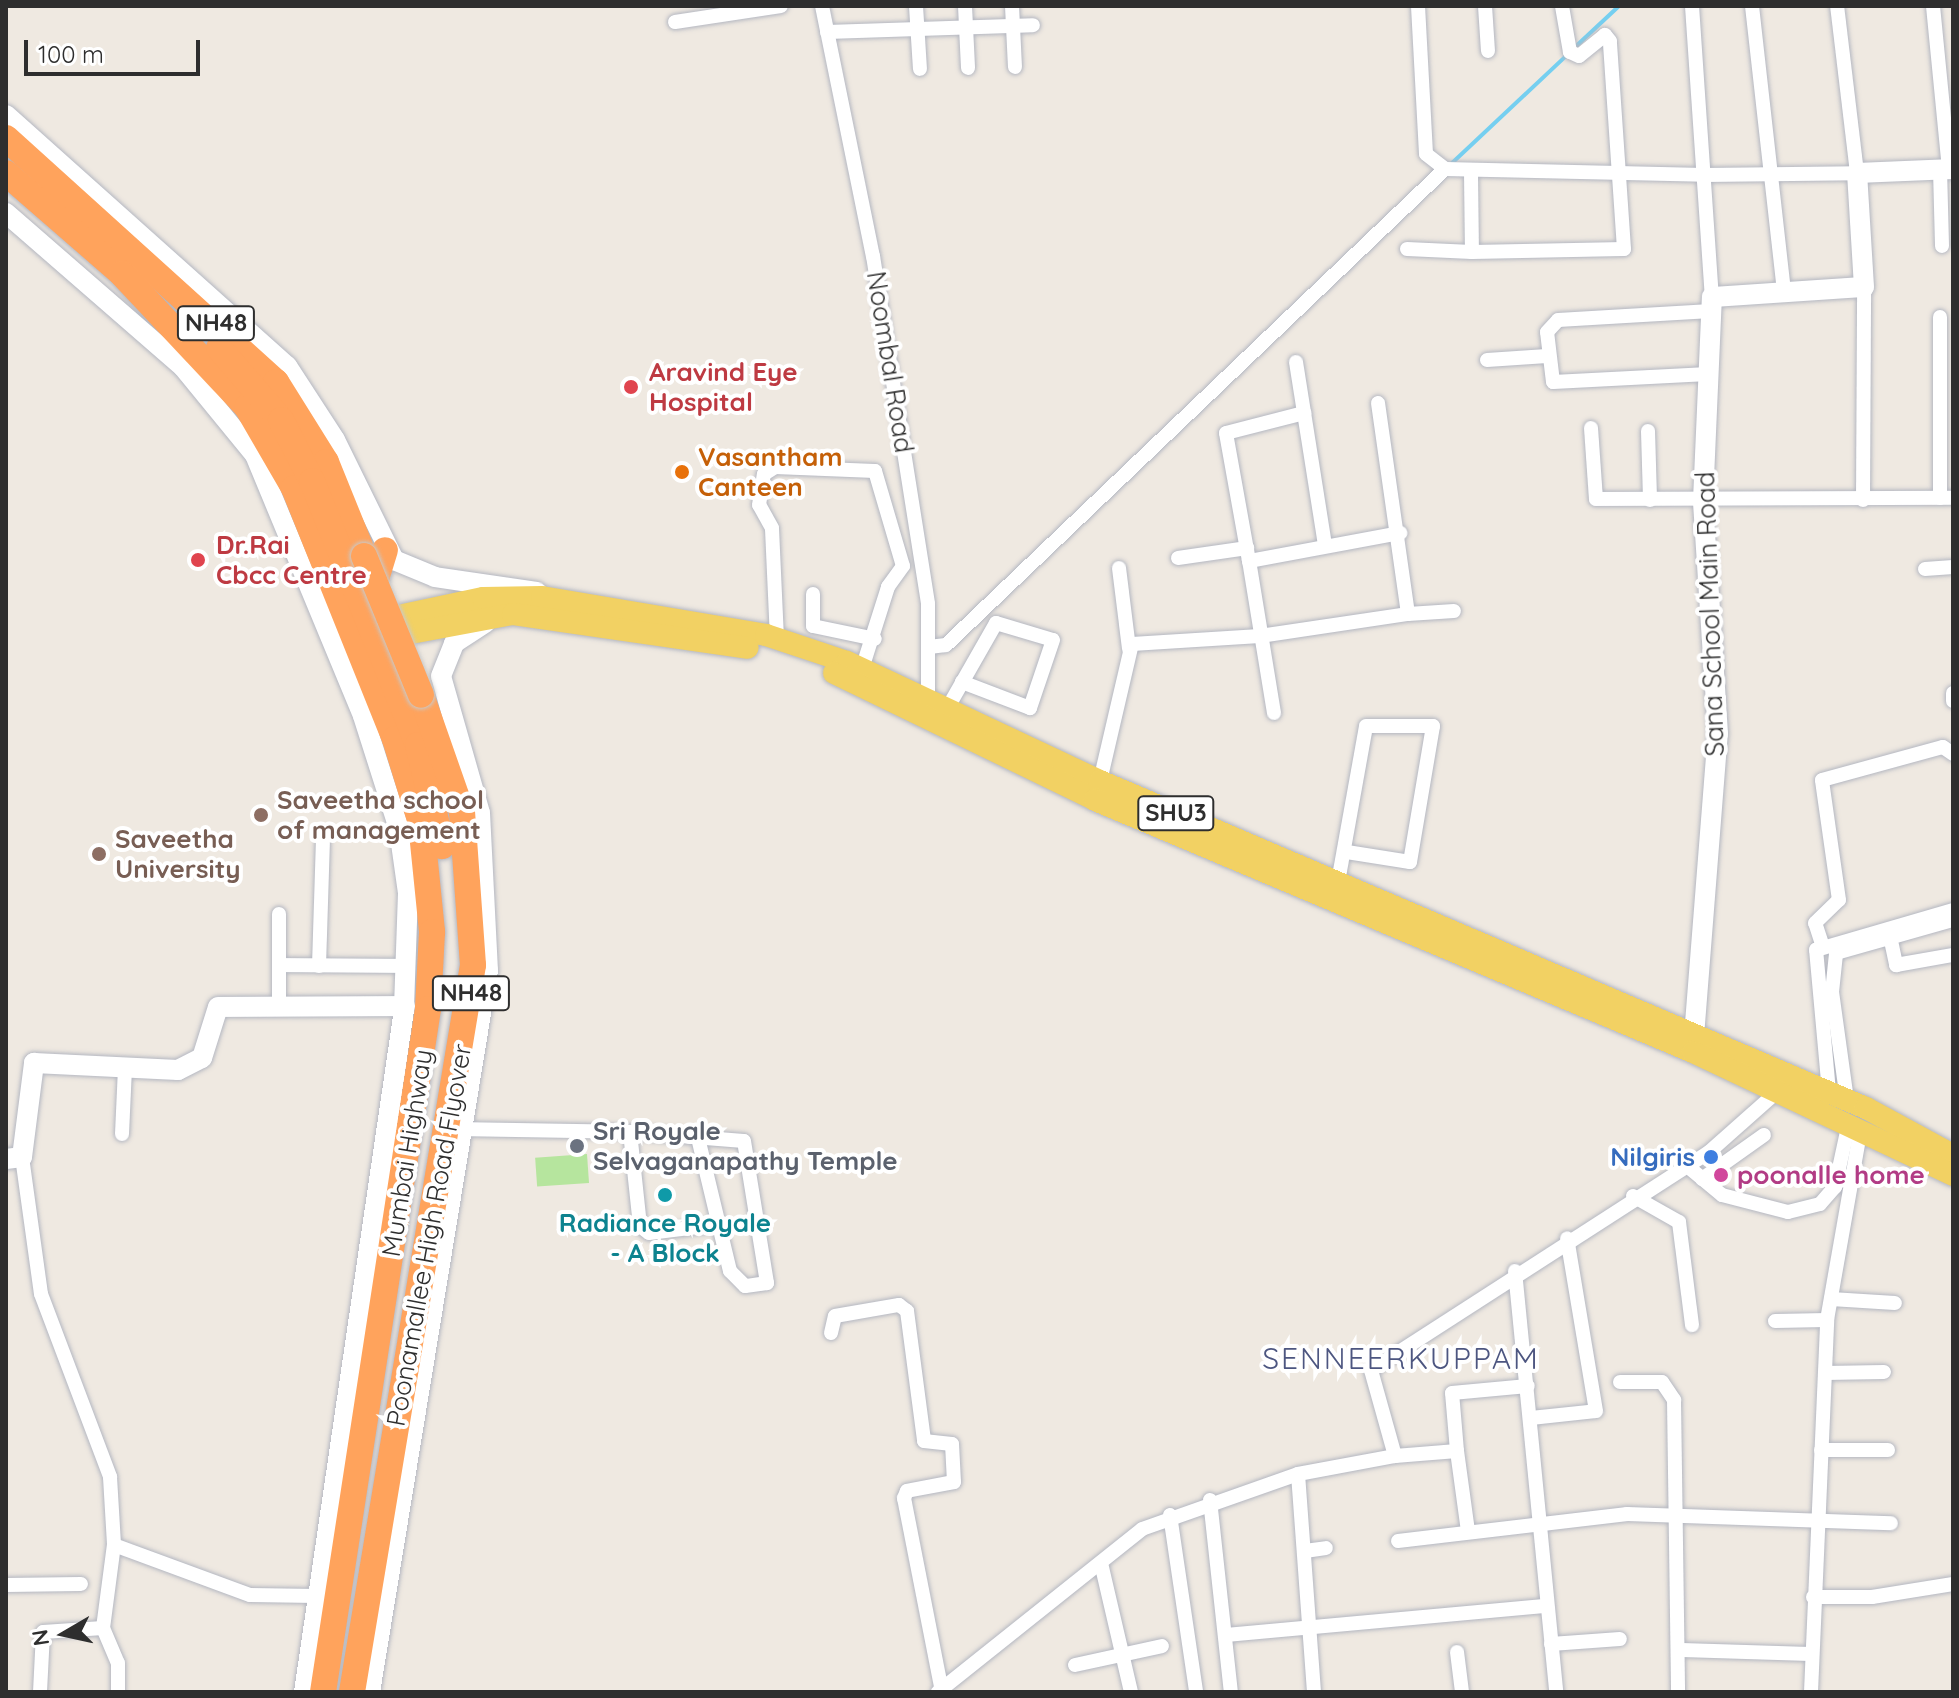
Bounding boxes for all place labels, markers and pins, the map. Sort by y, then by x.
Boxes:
place label: Aravind Eye Hospital [649,356,798,418]
marker: Aravind Eye Hospital [620,376,642,398]
place label: Vasantham Canteen [698,441,842,502]
marker: Vasantham Canteen [673,463,691,481]
place label: Dr.Rai Cbcc Centre [216,529,367,590]
marker: Dr.Rai Cbcc Centre [187,549,209,571]
place label: Saveetha school of management [277,784,484,846]
marker: Saveetha school of management [252,806,270,824]
place label: Saveetha University [115,823,241,884]
marker: Saveetha University [90,845,108,863]
place label: Sri Royale Selvaganapathy Temple [593,1115,898,1176]
marker: Sri Royale Selvaganapathy Temple [568,1137,586,1155]
place label: Nilgiris [1610,1141,1695,1173]
marker: Nilgiris [1702,1148,1720,1166]
place label: poonalle home [1737,1159,1925,1191]
marker: poonalle home [1712,1166,1730,1184]
marker: Radiance Royale - A Block [656,1186,674,1204]
place label: Radiance Royale - A Block [559,1207,771,1268]

